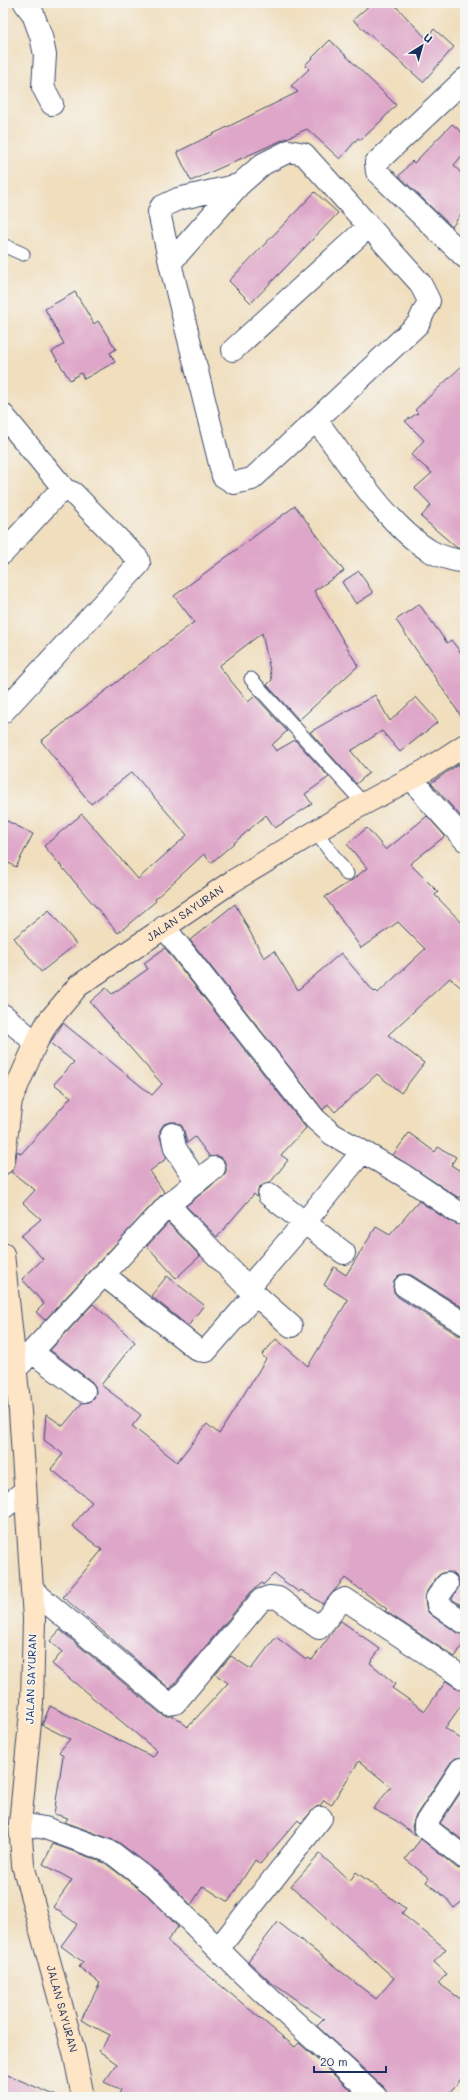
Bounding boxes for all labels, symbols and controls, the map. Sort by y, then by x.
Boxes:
north arrow [402,26,442,66]
text: U [421,29,436,46]
street label: JALAN SAYURAN [143,882,226,945]
street label: JALAN SAYURAN [21,1634,40,1724]
street label: JALAN SAYURAN [44,1963,82,2054]
scale bar [314,2048,386,2074]
text: 20 m [320,2053,348,2069]

